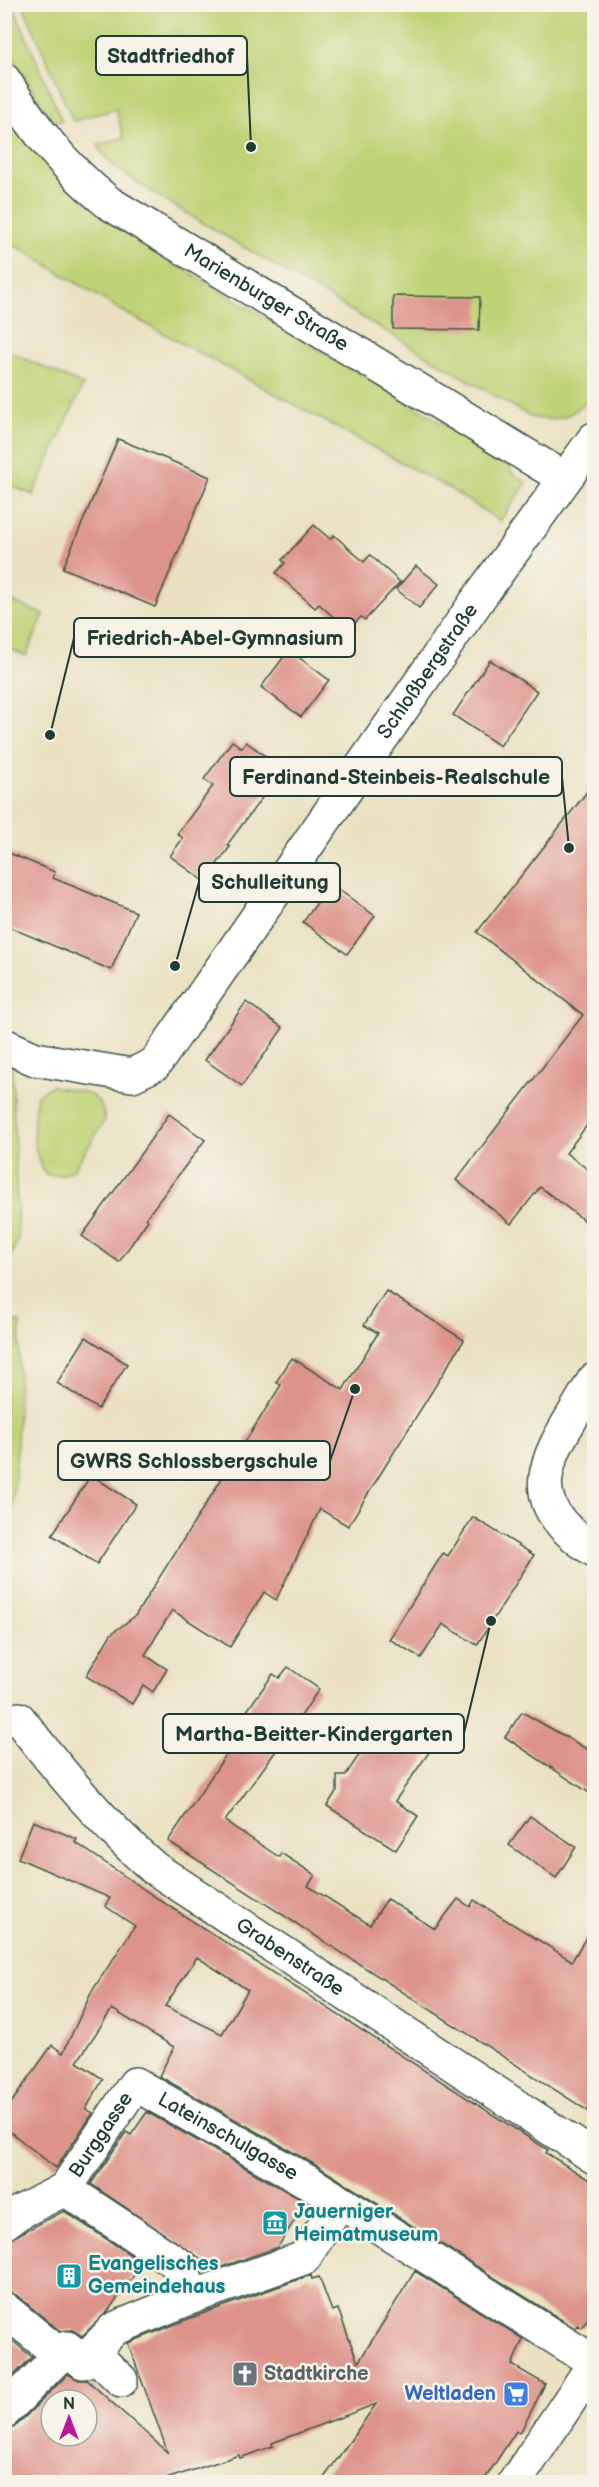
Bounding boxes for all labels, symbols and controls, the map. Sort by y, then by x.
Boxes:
callout: Stadtfriedhof [96,36,247,75]
text: Stadtfriedhof [107,44,236,69]
street label: Marienburger Straße [179,239,353,357]
street label: Schloßbergstraße [373,599,483,744]
callout: Friedrich-Abel-Gymnasium [74,618,355,657]
text: Friedrich-Abel-Gymnasium [86,626,344,651]
callout: Ferdinand-Steinbeis-Realschule [230,757,562,796]
text: Ferdinand-Steinbeis-Realschule [242,765,550,790]
callout: Schulleitung [199,863,340,902]
text: Schulleitung [211,870,329,895]
callout: GWRS Schlossbergschule [58,1441,330,1480]
text: GWRS Schlossbergschule [70,1449,318,1474]
callout: Martha-Beitter-Kindergarten [163,1714,464,1753]
text: Martha-Beitter-Kindergarten [175,1722,453,1747]
street label: Grabenstraße [231,1913,349,2002]
street label: Burggasse [64,2087,138,2182]
street label: Lateinschulgasse [154,2087,302,2186]
place label: Jauerniger Heimatmuseum [294,2200,438,2247]
museum icon: Jauerniger Heimatmuseum [260,2208,290,2238]
place label: Evangelisches Gemeindehaus [88,2252,226,2299]
building icon: Evangelisches Gemeindehaus [54,2261,84,2291]
church icon: Stadtkirche [230,2359,260,2389]
place label: Stadtkirche [264,2362,369,2386]
supermarket icon: Weltladen [501,2379,531,2409]
place label: Weltladen [405,2382,496,2406]
north arrow [39,2388,99,2448]
text: N [63,2395,75,2414]

